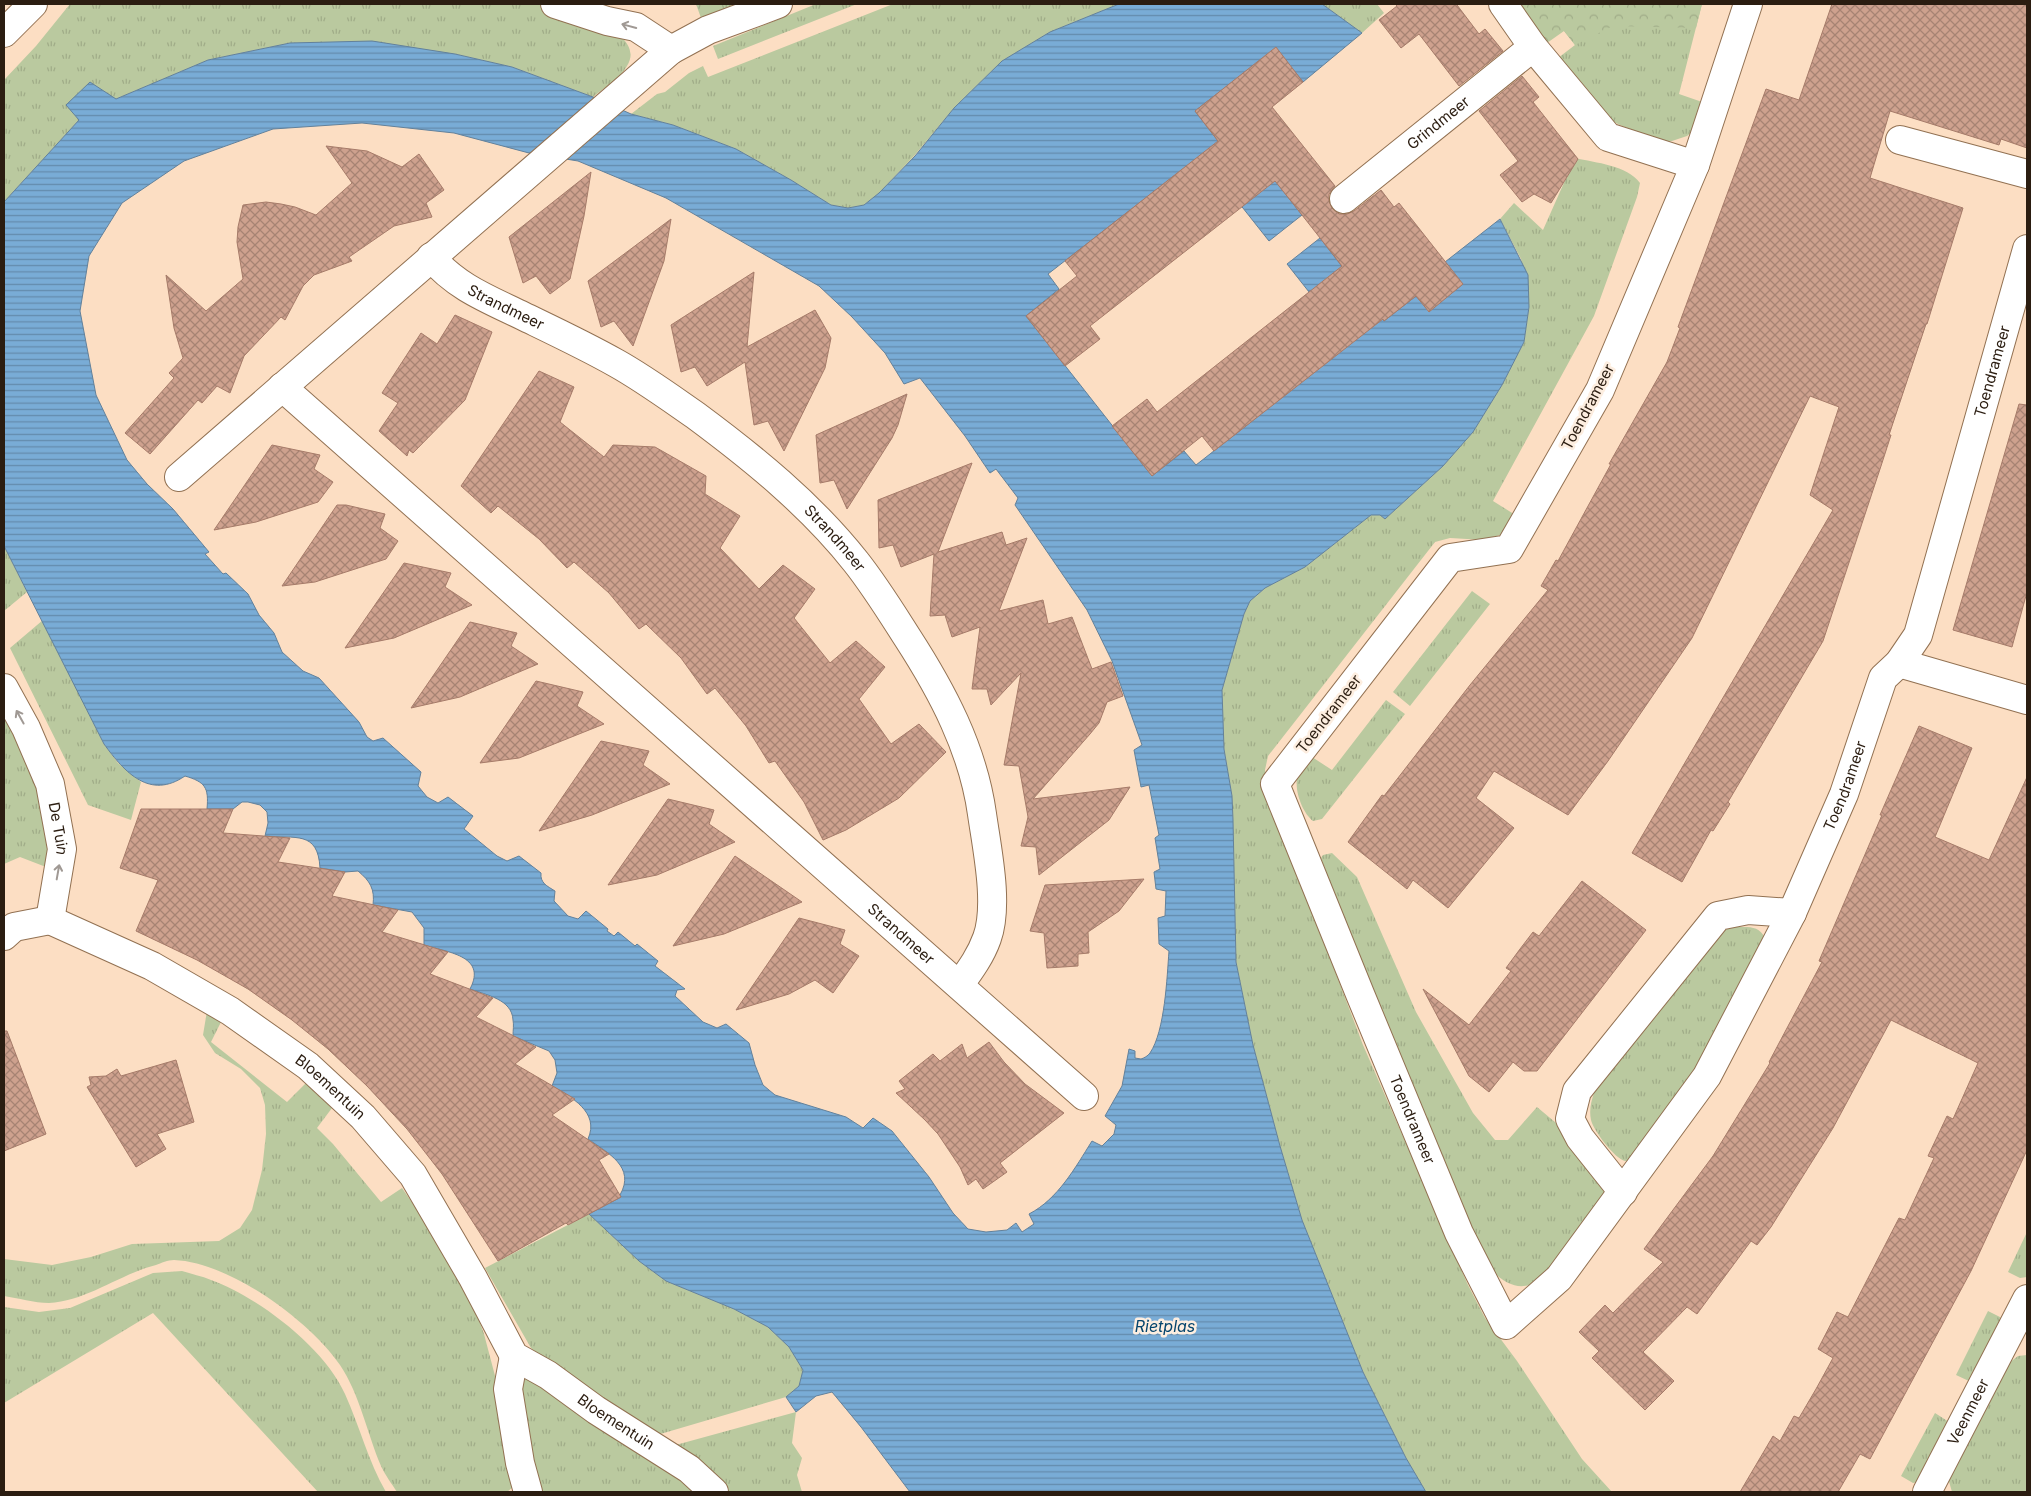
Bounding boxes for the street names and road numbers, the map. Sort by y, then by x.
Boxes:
street label: Grindmeer [1403,92,1473,154]
street label: Strandmeer [464,280,548,334]
street label: Toendrameer [1970,323,2014,419]
street label: Toendrameer [1557,360,1618,453]
street label: Strandmeer [801,501,870,575]
street label: Toendrameer [1292,670,1365,757]
street label: Toendrameer [1819,738,1870,834]
street label: De Tuin [45,800,72,857]
street label: Strandmeer [864,899,939,969]
street label: Bloementuin [292,1050,370,1123]
street label: Toendrameer [1386,1072,1440,1167]
street label: Veenmeer [1943,1375,1993,1448]
street label: Bloementuin [574,1390,658,1454]

